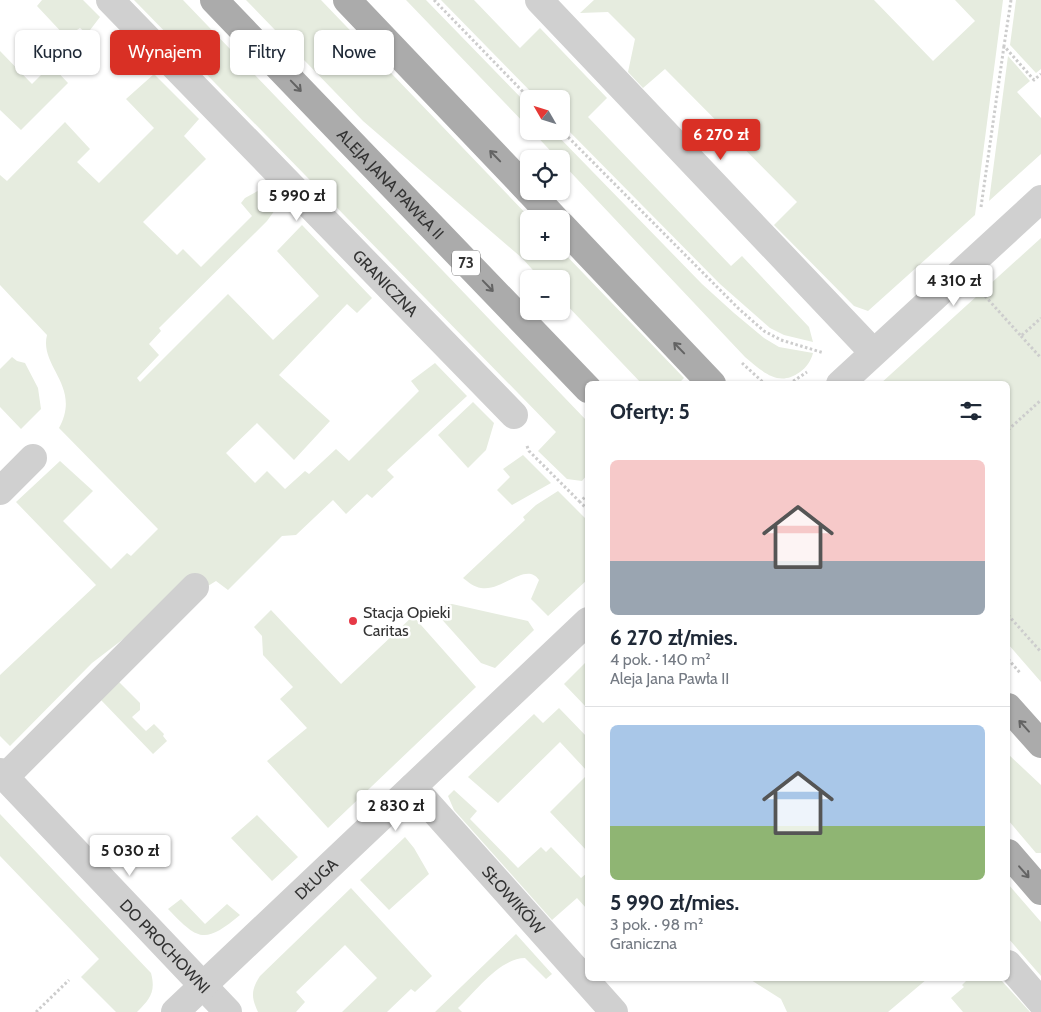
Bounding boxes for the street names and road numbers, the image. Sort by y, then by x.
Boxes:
street label: ALEJA JANA PAWŁA II [333,125,448,243]
street label: GRANICZNA [349,246,422,320]
road number: 73 [452,250,480,276]
street label: DŁUGA [291,854,341,903]
street label: SŁOWIKÓW [478,862,549,938]
street label: DO PROCHOWNI [116,895,214,997]

